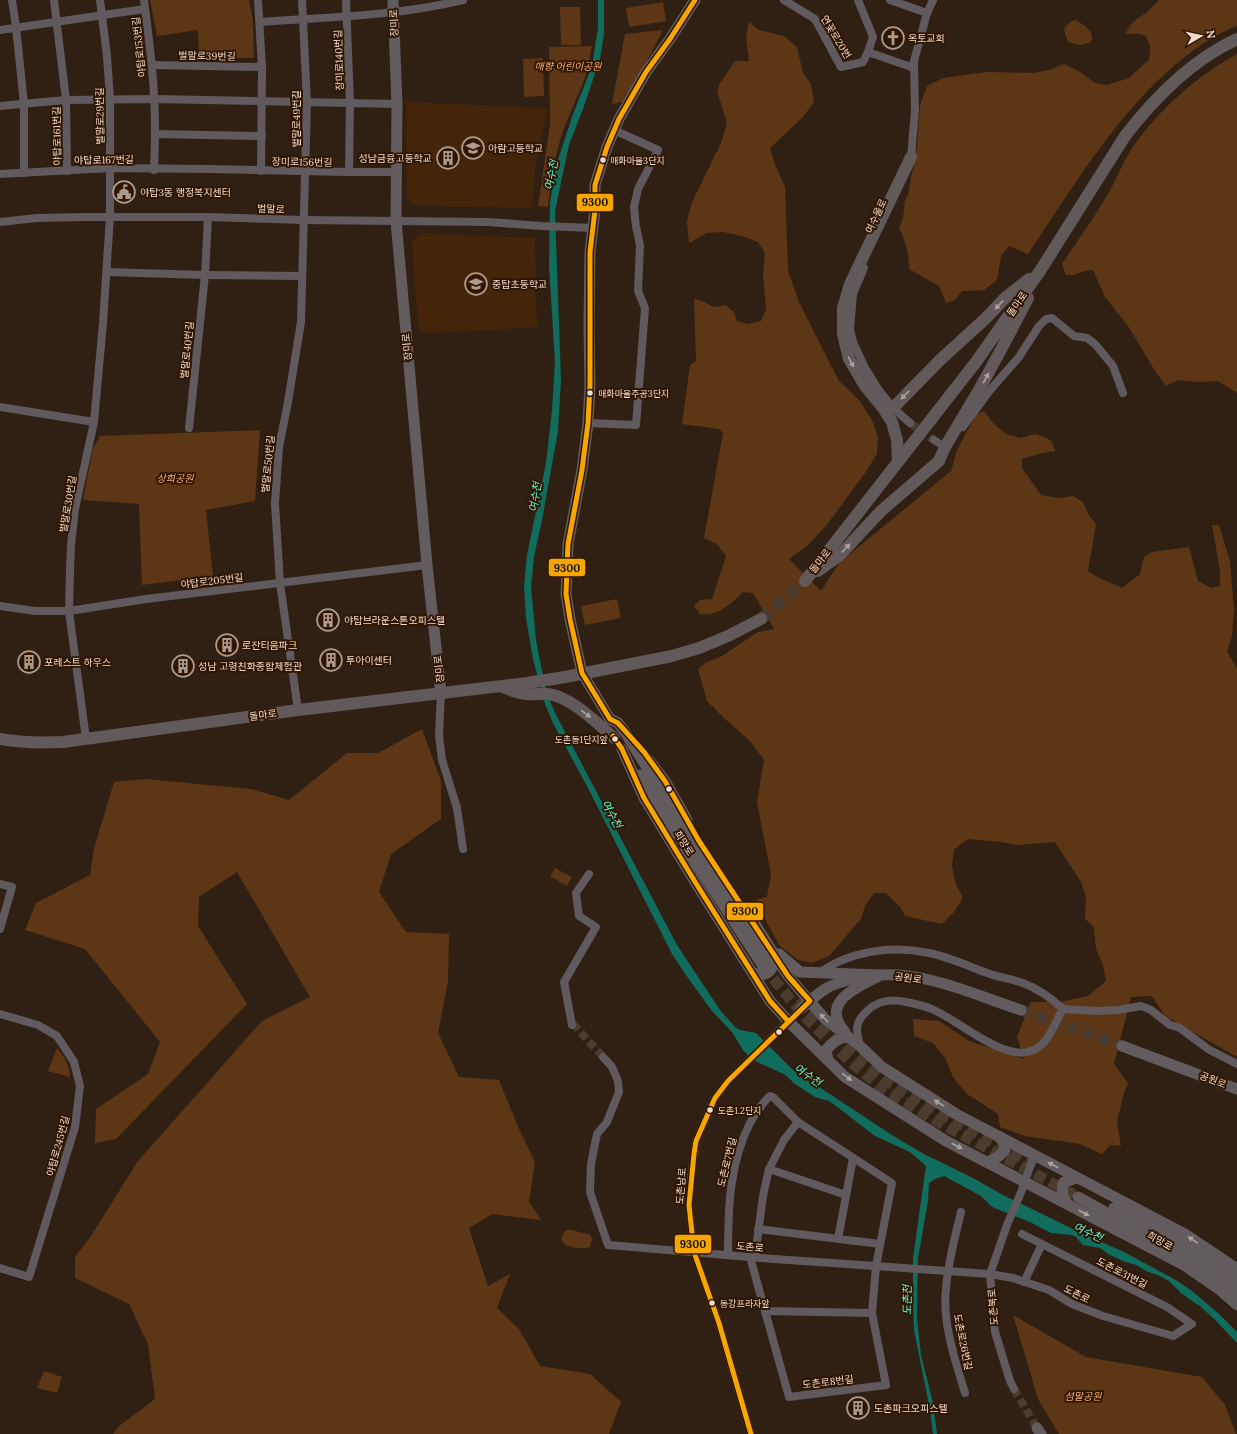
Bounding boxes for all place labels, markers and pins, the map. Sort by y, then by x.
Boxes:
church icon: 옥토교회 [880,25,906,51]
place label: 옥토교회 [908,32,945,45]
school or university icon: 아람고등학교 [460,135,486,161]
place label: 아람고등학교 [488,142,543,155]
building icon: 성남금융고등학교 [435,145,461,171]
place label: 성남금융고등학교 [358,152,432,165]
marker: 매화마을3단지 [598,155,608,165]
place label: 매화마을3단지 [610,155,665,166]
public building icon: 야탑3동 행정복지센터 [111,179,137,205]
place label: 야탑3동 행정복지센터 [140,186,231,199]
school or university icon: 중탑초등학교 [463,271,489,297]
place label: 중탑초등학교 [492,278,547,291]
marker: 매화마을주공3단지 [585,388,595,398]
place label: 매화마을주공3단지 [598,388,669,399]
building icon: 야탑브라운스톤오피스텔 [315,607,341,633]
place label: 야탑브라운스톤오피스텔 [344,614,445,627]
building icon: 로잔티움파크 [214,632,240,658]
place label: 로잔티움파크 [242,639,297,652]
building icon: 투아이센터 [318,647,344,673]
building icon: 포레스트 하우스 [16,649,42,675]
building icon: 성남 고령친화종합체험관 [170,653,196,679]
place label: 투아이센터 [346,654,392,667]
place label: 포레스트 하우스 [44,656,111,669]
place label: 성남 고령친화종합체험관 [198,660,303,673]
place label: 도촌동1단지앞 [555,734,608,745]
marker: 도촌동1단지앞 [610,734,620,744]
unlabelled marker [664,784,674,794]
unlabelled marker [774,1027,784,1037]
marker: 도촌1.2단지 [705,1105,715,1115]
place label: 도촌1.2단지 [718,1105,761,1116]
marker: 동강프라자앞 [707,1298,717,1308]
place label: 동강프라자앞 [720,1298,770,1309]
building icon: 도촌파크오피스텔 [845,1395,871,1421]
place label: 도촌파크오피스텔 [874,1402,948,1415]

